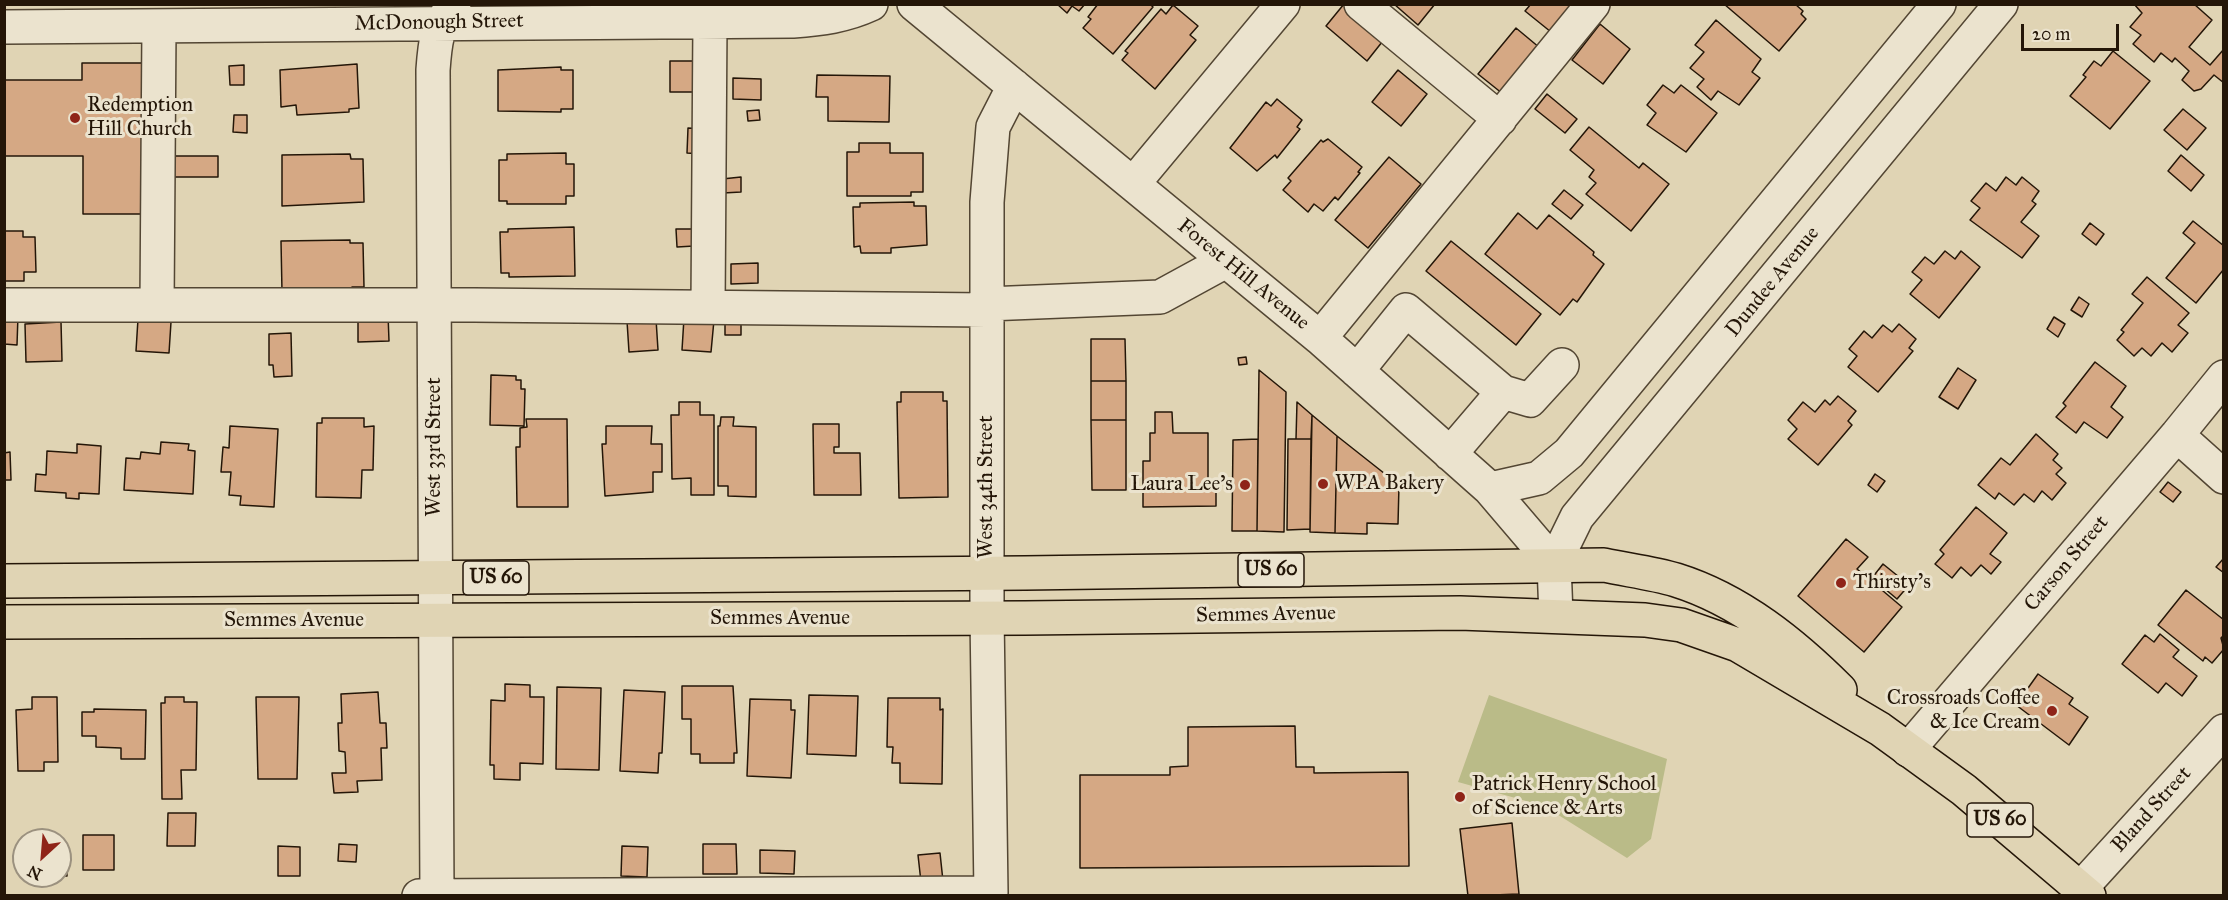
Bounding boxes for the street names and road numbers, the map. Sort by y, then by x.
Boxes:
street label: McDonough Street [354,9,524,37]
street label: Forest Hill Avenue [1172,214,1314,336]
street label: Dundee Avenue [1721,222,1825,342]
street label: West 33rd Street [422,377,448,517]
street label: West 34th Street [974,415,1000,559]
street label: Carson Street [2020,511,2114,617]
road number: US 60 [1238,553,1304,587]
road number: US 60 [463,561,529,595]
street label: Semmes Avenue [1196,601,1336,629]
street label: Semmes Avenue [710,606,850,632]
street label: Semmes Avenue [224,608,364,634]
street label: Bland Street [2107,762,2197,858]
road number: US 60 [1967,803,2033,837]

